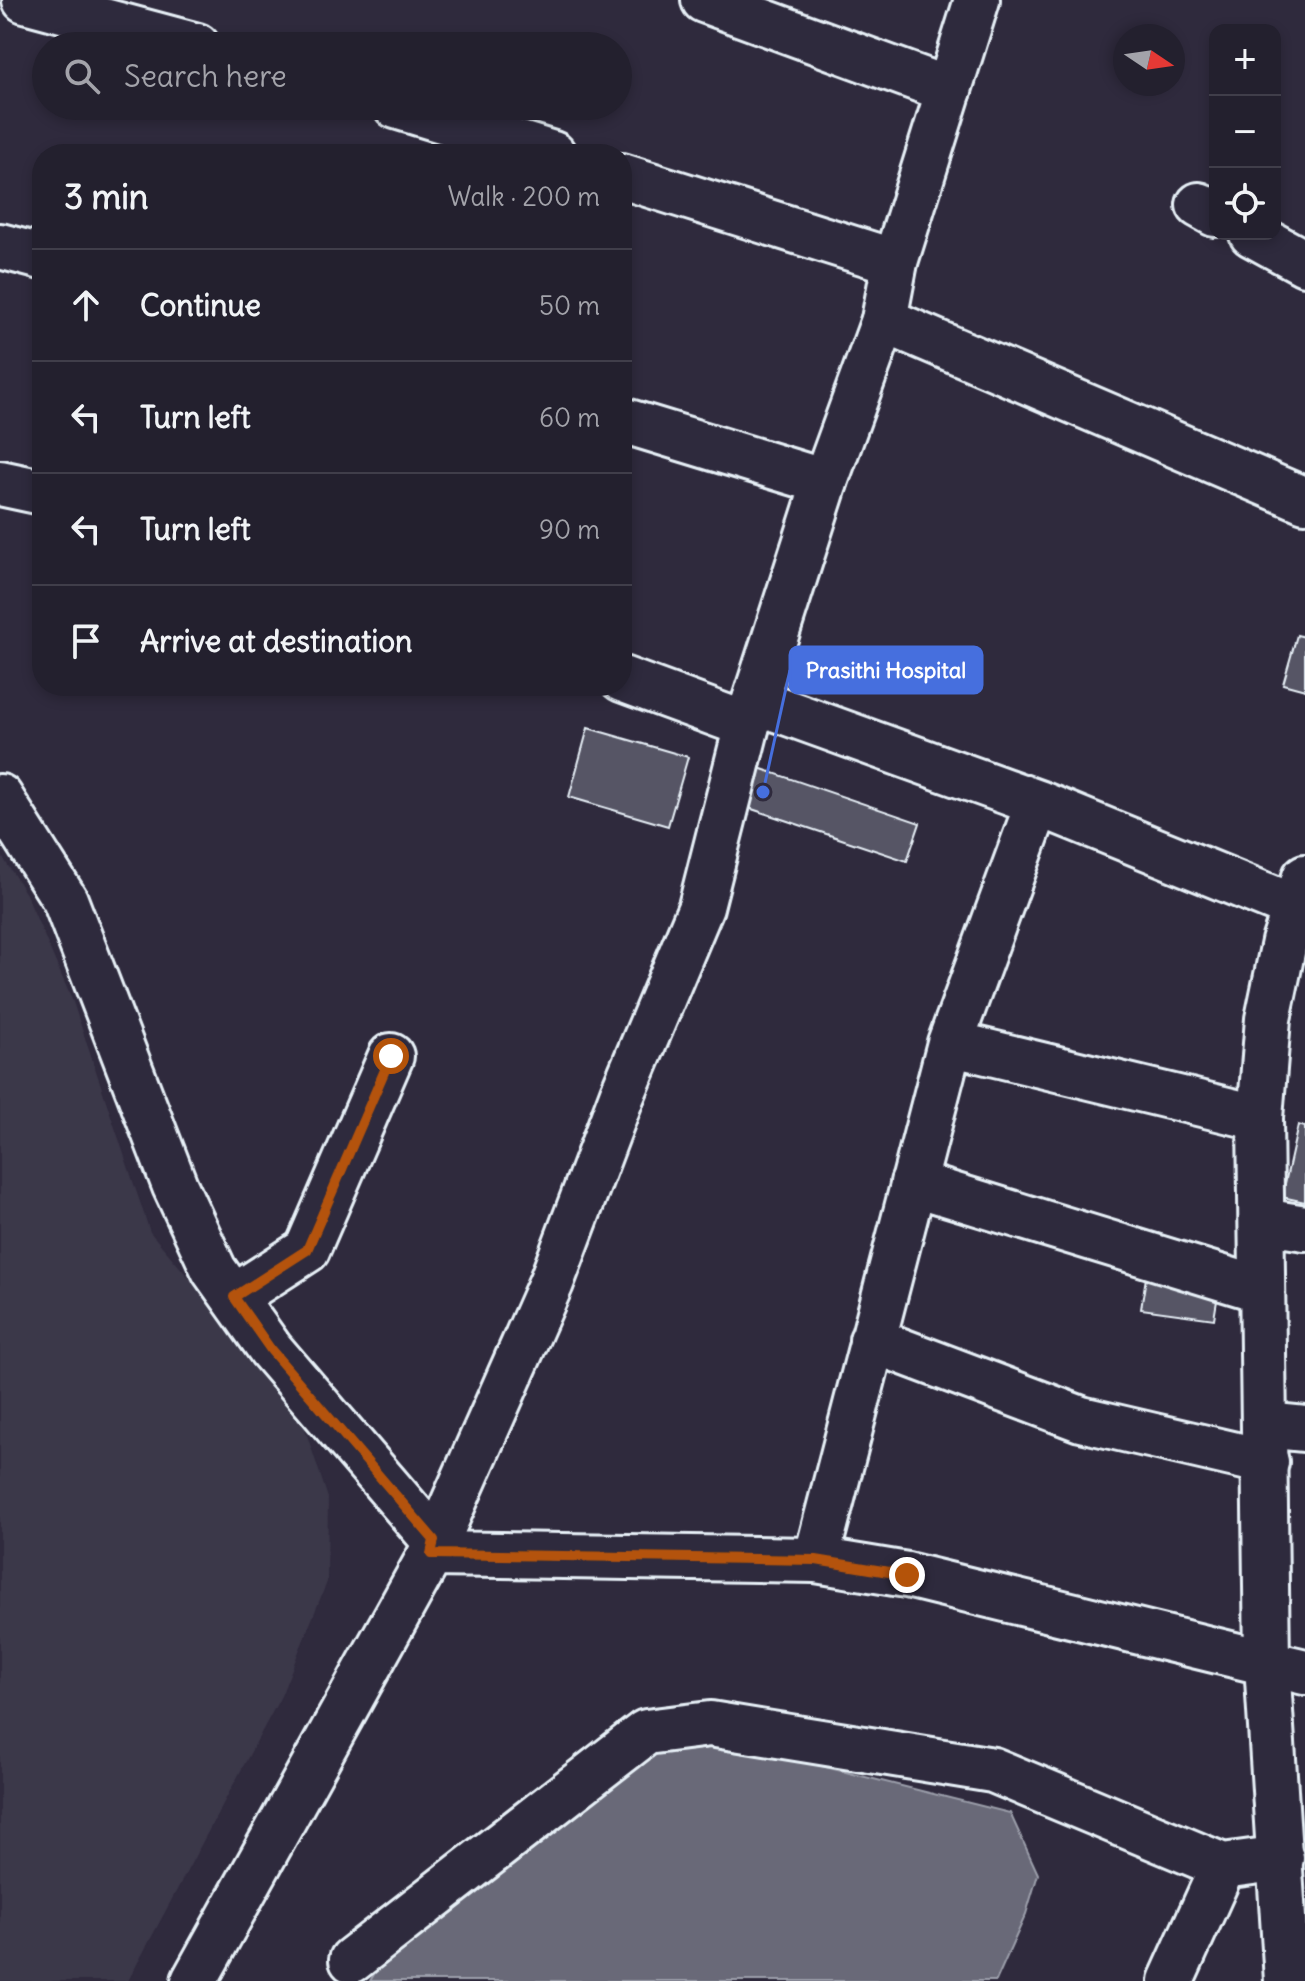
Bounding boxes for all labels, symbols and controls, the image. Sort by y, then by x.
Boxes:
north arrow [1113,24,1185,96]
map controls [1209,24,1281,240]
button: + [1209,24,1281,96]
search box [32,32,632,120]
icon: search [60,54,104,98]
text: Search here [124,57,287,95]
button: − [1209,96,1281,168]
button: locate [1209,168,1281,240]
text: 3 min [64,175,149,218]
text: Walk · 200 m [448,180,600,213]
icon: ahead [64,283,108,327]
text: Continue [140,286,261,324]
text: 50 m [539,289,600,322]
icon: left [64,395,108,439]
text: Turn left [140,398,251,436]
text: 60 m [539,401,600,434]
icon: left [64,507,108,551]
text: Turn left [140,510,251,548]
text: 90 m [539,513,600,546]
icon: arrive [64,619,108,663]
text: Arrive at destination [140,622,412,660]
callout: Prasithi Hospital [790,647,982,693]
text: Prasithi Hospital [806,656,966,684]
route start [373,1038,409,1074]
route end [889,1557,925,1593]

